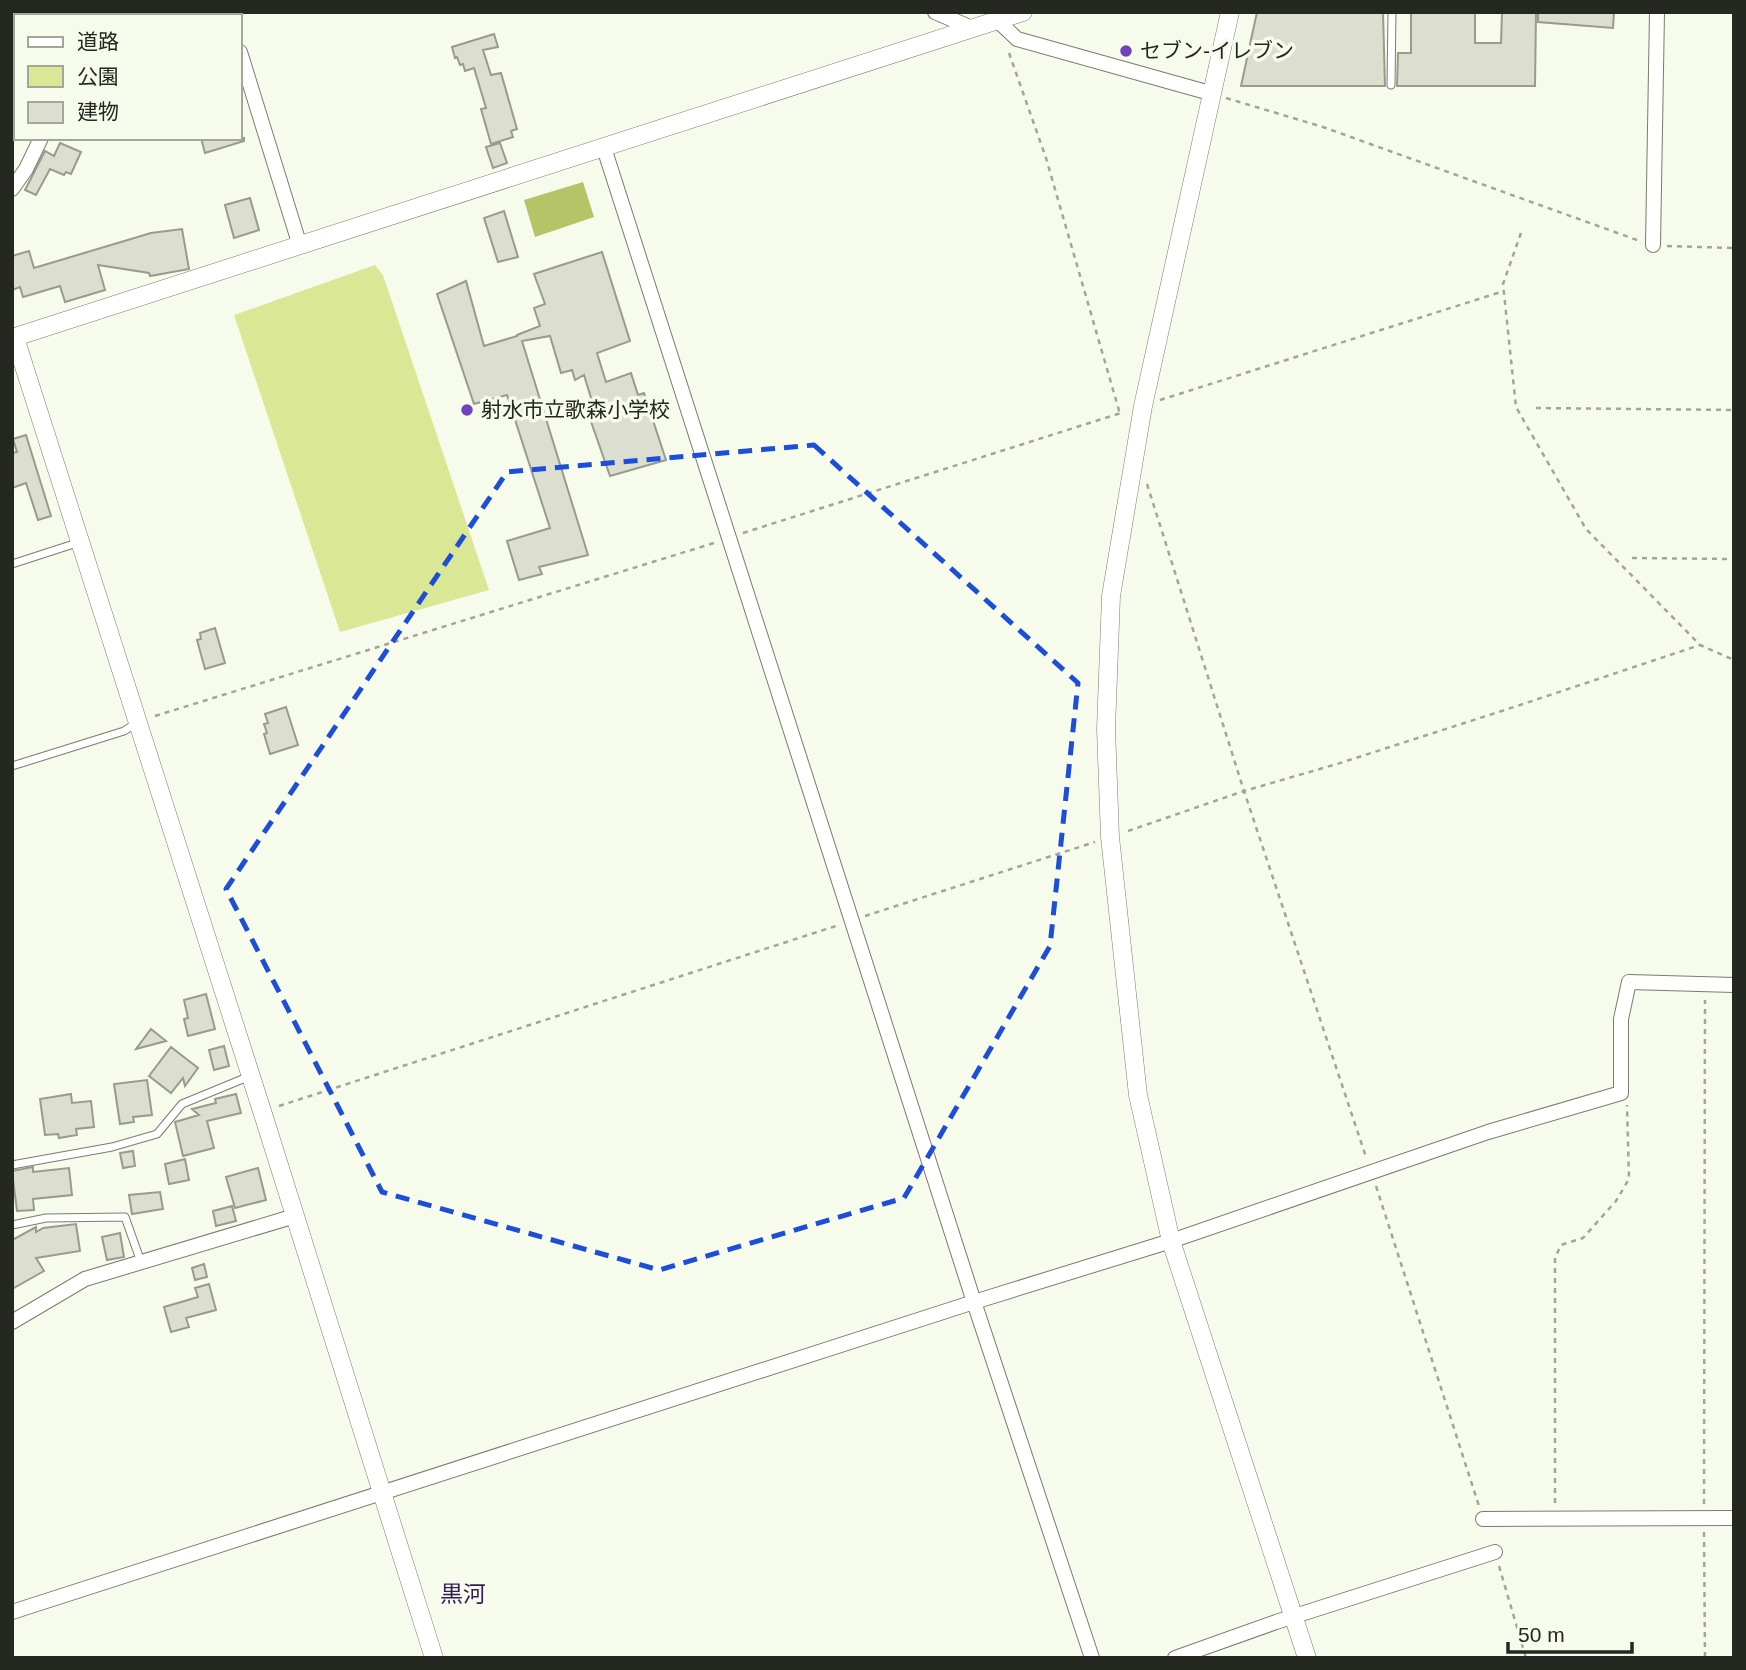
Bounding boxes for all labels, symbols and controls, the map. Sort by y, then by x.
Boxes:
legend [14,14,242,140]
text: 道路 [77,30,119,53]
place label: セブン-イレブン [1140,39,1294,62]
marker: セブン-イレブン [1118,43,1134,59]
text: 公園 [77,65,119,88]
text: 建物 [77,100,119,123]
place label: 射水市立歌森小学校 [481,398,670,421]
marker: 射水市立歌森小学校 [459,402,475,418]
district label: 黒河 [440,1581,486,1607]
scale bar [1508,1610,1632,1654]
text: 50 m [1518,1623,1565,1646]

